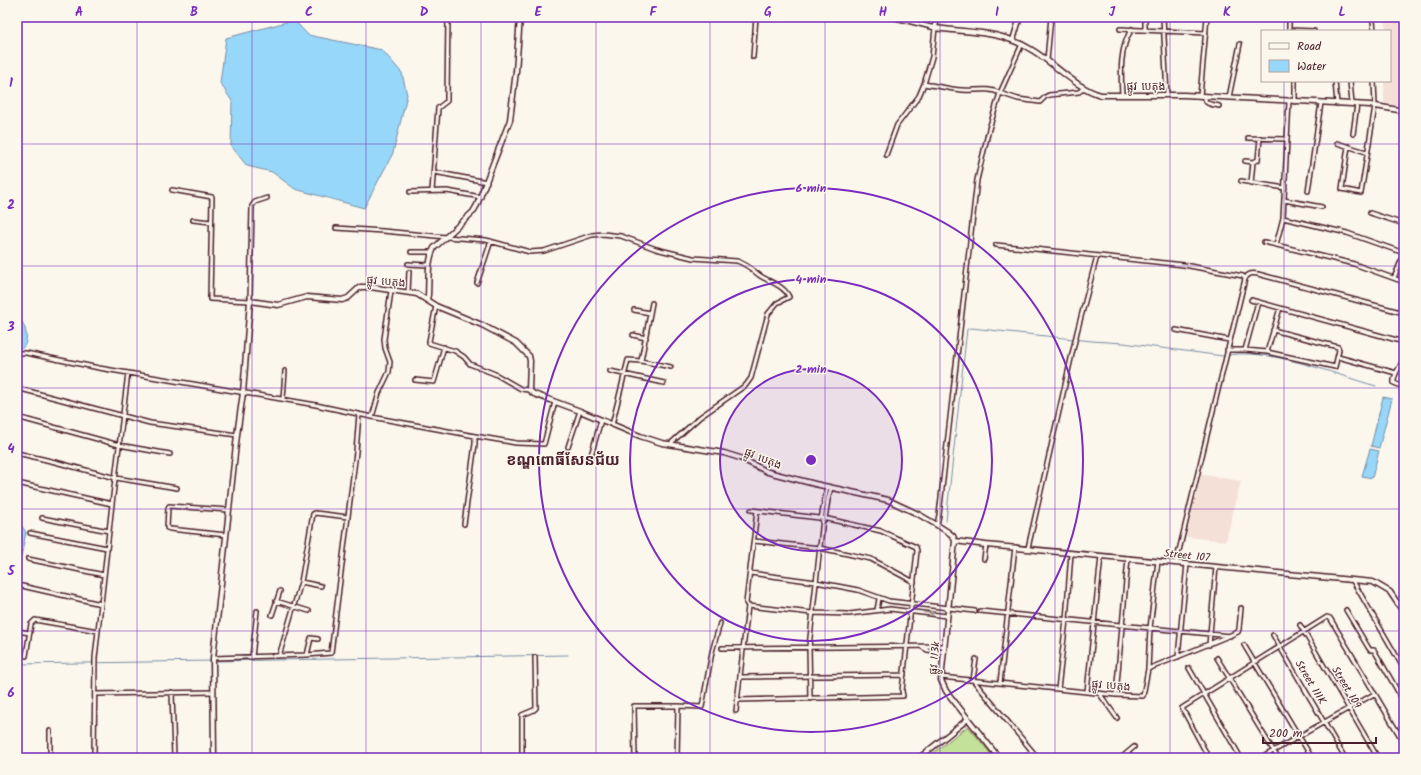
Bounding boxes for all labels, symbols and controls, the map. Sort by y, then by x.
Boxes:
text: A [75,2,83,23]
text: B [190,2,198,23]
text: C [305,2,313,23]
text: D [420,2,429,23]
text: E [534,2,542,23]
text: F [649,2,657,23]
text: G [764,2,772,23]
text: H [879,2,888,23]
text: I [995,2,999,23]
text: J [1109,2,1116,23]
text: K [1223,2,1231,23]
text: L [1338,2,1346,23]
legend [1261,30,1391,82]
text: Road [1297,37,1322,56]
text: Water [1297,57,1327,76]
text: 1 [9,73,13,94]
street label: ផ្លូវ បេតុង [1126,78,1166,96]
text: 6 min [796,179,827,198]
text: 2 [7,195,15,216]
text: 4 min [796,270,827,289]
street label: ផ្លូវ បេតុង [366,271,406,293]
text: 3 [6,317,15,338]
text: 2 min [795,360,827,379]
text: 4 [7,439,15,460]
street label: ផ្លូវ បេតុង [741,443,784,475]
district label: ខណ្ឌពោធិ៍សែនជ័យ [506,449,620,473]
centre of rings [804,453,818,467]
street label: Street 107 [1163,545,1212,567]
text: 5 [7,561,16,582]
one-way arrow [923,610,935,616]
street label: ផ្លូវ 113k [925,640,946,676]
street label: Street 111K [1290,657,1331,709]
street label: Street 109 [1326,663,1366,713]
street label: ផ្លូវ បេតុង [1091,675,1131,697]
text: 6 [7,683,15,704]
scale bar [1263,719,1376,745]
text: 200 m [1269,724,1303,743]

